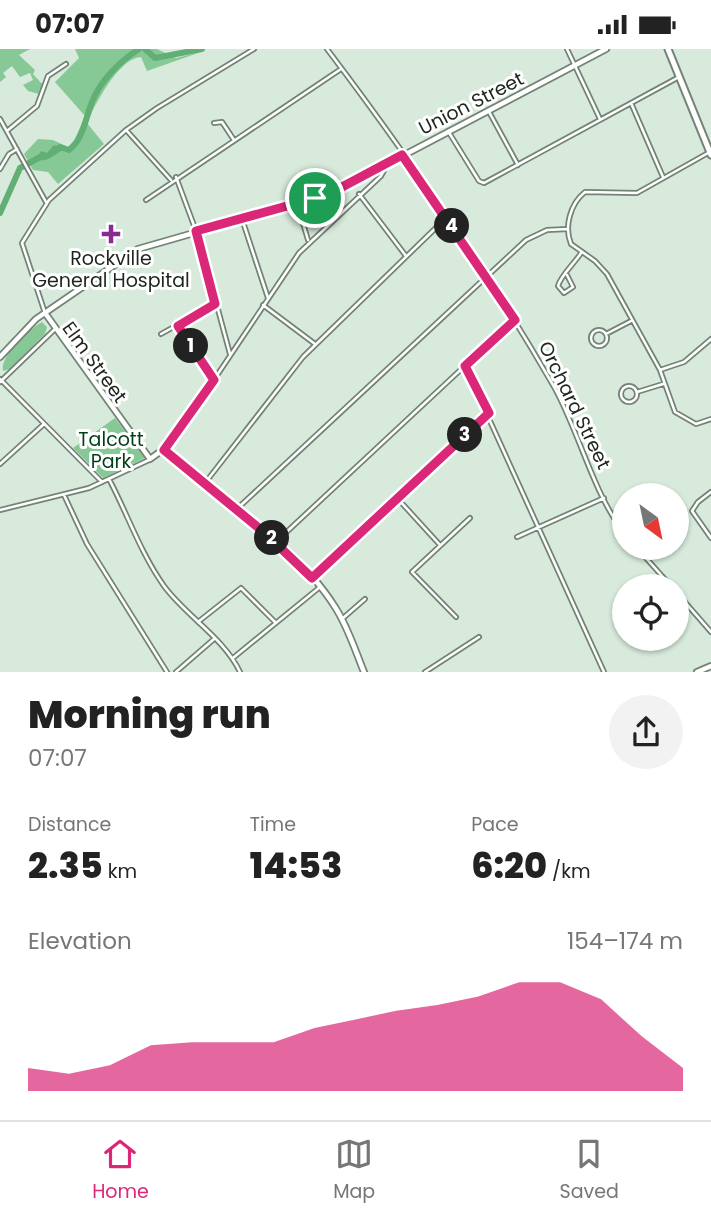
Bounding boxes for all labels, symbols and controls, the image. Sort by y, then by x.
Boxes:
text: 07:07 [35,6,104,42]
street label: Union Street [414,65,529,142]
pin [285,168,345,228]
icon: arrive [296,179,334,217]
pin: 4 [434,209,470,243]
text: 4 [445,212,458,239]
marker: Rockville General Hospital [101,224,121,244]
place label: Rockville General Hospital [32,245,190,294]
street label: Elm Street [56,316,133,409]
pin: 1 [174,329,208,363]
text: 1 [187,332,194,359]
street label: Orchard Street [532,337,617,474]
pin: 3 [448,417,482,453]
text: 3 [459,421,470,448]
park label: Talcott Park [78,426,144,475]
north arrow [612,483,690,560]
map controls [612,483,689,651]
pin: 2 [254,521,290,555]
text: 2 [266,524,277,551]
button: locate [612,574,689,651]
text: Morning run [28,688,271,741]
button: share [609,695,683,769]
text: 07:07 [28,742,87,774]
text: Distance [28,811,111,838]
text: Time [250,811,296,838]
text: Pace [471,811,519,838]
text: 2.35 [28,841,103,890]
text: 14:53 [250,841,342,890]
text: 6:20 [471,841,547,890]
text: km [103,858,137,885]
text: /km [547,858,591,885]
text: Elevation [28,925,132,957]
text: 154–174 m [567,925,683,957]
tab: Home [92,1135,149,1206]
tab: Map [333,1135,375,1206]
tab: Saved [560,1135,619,1206]

